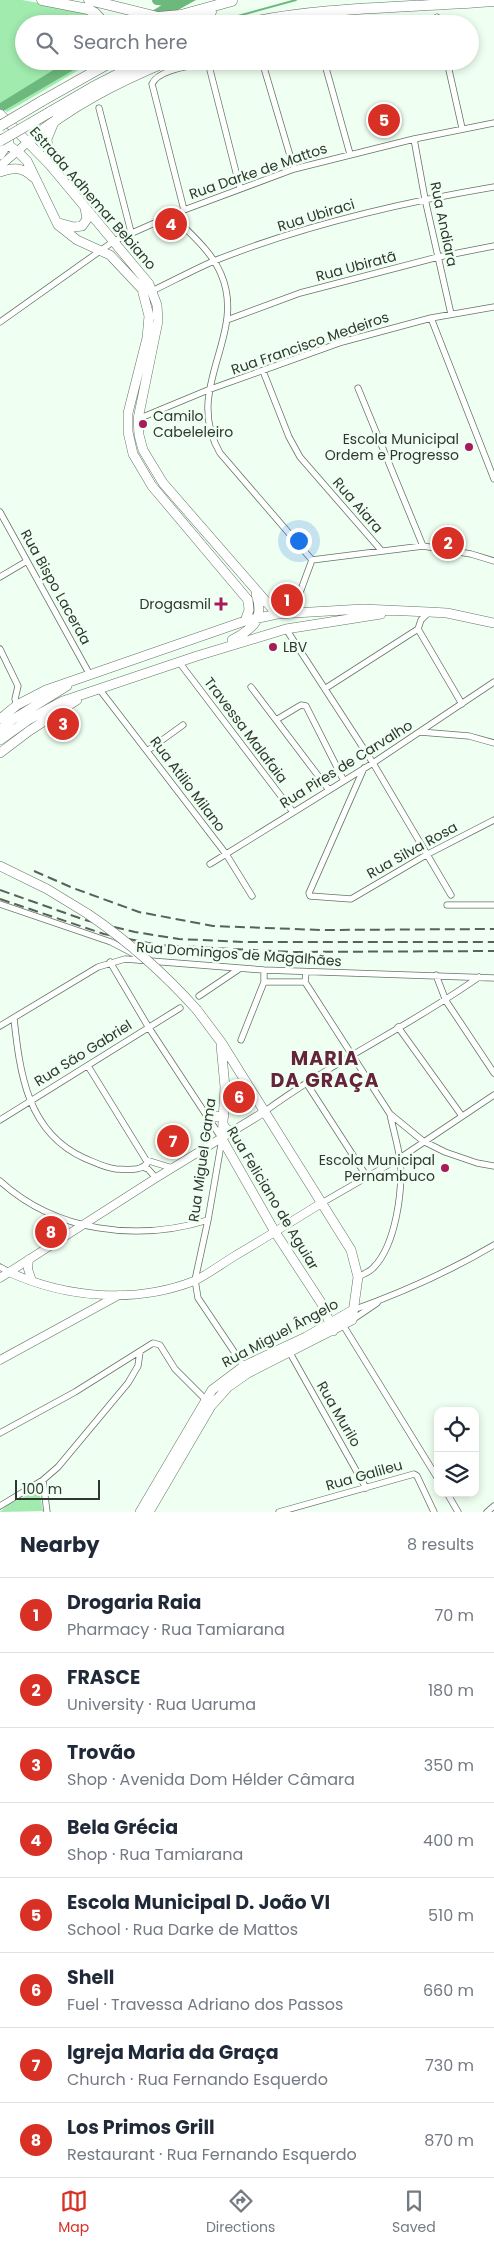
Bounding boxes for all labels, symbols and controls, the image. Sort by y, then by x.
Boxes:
search box [15,15,479,70]
icon: search [33,29,61,57]
text: Search here [73,29,187,56]
pin: 5 [368,101,400,139]
street label: Estrada Adhemar Bebiano [25,122,161,274]
street label: Rua Darke de Mattos [186,138,330,204]
street label: Rua Andiara [425,180,463,268]
street label: Rua Ubiraci [275,194,357,236]
pin: 4 [155,205,187,243]
street label: Rua Ubiratã [314,246,398,286]
street label: Rua Francisco Medeiros [228,307,392,379]
place label: Camilo Cabeleleiro [153,406,233,442]
marker: Camilo Cabeleleiro [137,418,149,430]
place label: Escola Municipal Ordem e Progresso [325,429,459,465]
marker: Escola Municipal Ordem e Progresso [463,441,475,453]
street label: Rua Aiara [328,473,388,537]
pin: 2 [432,524,464,562]
street label: Rua Bispo Lacerda [16,526,96,648]
your location [286,528,312,554]
pin: 1 [271,581,303,619]
place label: Drogasmil [139,594,211,614]
marker: Drogasmil [215,598,227,610]
place label: LBV [283,637,308,657]
marker: LBV [267,641,279,653]
street label: Travessa Malafaia [199,673,293,787]
pin: 3 [47,705,79,743]
street label: Rua Pires de Carvalho [276,715,416,813]
street label: Rua Atilio Milano [146,732,230,836]
street label: Rua Silva Rosa [363,817,461,883]
street label: Rua Domingos de Magalhães [136,937,342,971]
street label: Rua São Gabriel [30,1015,136,1091]
district label: MARIA DA GRAÇA [270,1045,380,1094]
pin: 6 [223,1078,255,1116]
street label: Rua Miguel Gama [183,1097,221,1223]
pin: 7 [157,1122,189,1160]
street label: Rua Feliciano de Aguiar [222,1122,324,1274]
place label: Escola Municipal Pernambuco [319,1150,435,1186]
marker: Escola Municipal Pernambuco [439,1162,451,1174]
pin: 8 [35,1213,67,1251]
street label: Rua Miguel Ângelo [218,1294,342,1372]
street label: Rua Murilo [312,1377,366,1451]
map controls [434,1407,479,1497]
button: locate [434,1407,479,1452]
button: layers [434,1452,479,1497]
street label: Rua Galileu [323,1454,405,1496]
scale bar [15,1477,100,1500]
text: 100 m [22,1479,62,1499]
text: Nearby [20,1530,100,1559]
text: 8 results [407,1533,474,1556]
text: Drogaria Raia [67,1589,201,1616]
text: 1 [33,1604,39,1627]
text: 70 m [434,1604,474,1627]
text: Pharmacy · Rua Tamiarana [67,1618,285,1641]
text: FRASCE [67,1664,140,1691]
text: 2 [31,1679,41,1702]
text: 180 m [428,1679,474,1702]
text: University · Rua Uaruma [67,1693,256,1716]
text: Trovão [67,1739,135,1766]
text: 3 [31,1754,41,1777]
text: 350 m [424,1754,474,1777]
text: Shop · Avenida Dom Hélder Câmara [67,1768,355,1791]
text: Bela Grécia [67,1814,178,1841]
text: 4 [31,1829,41,1852]
text: 400 m [423,1829,474,1852]
text: Shop · Rua Tamiarana [67,1843,243,1866]
text: Escola Municipal D. João VI [67,1889,330,1916]
text: 5 [31,1904,41,1927]
text: 510 m [428,1904,474,1927]
text: School · Rua Darke de Mattos [67,1918,298,1941]
text: Shell [67,1964,114,1991]
text: 6 [31,1979,41,2002]
text: 660 m [423,1979,474,2002]
text: Fuel · Travessa Adriano dos Passos [67,1993,343,2016]
text: Igreja Maria da Graça [67,2039,279,2066]
text: 7 [32,2054,40,2077]
text: 730 m [425,2054,474,2077]
text: Church · Rua Fernando Esquerdo [67,2068,328,2091]
text: Los Primos Grill [67,2114,215,2141]
text: 8 [31,2129,41,2152]
text: 870 m [424,2129,474,2152]
text: Restaurant · Rua Fernando Esquerdo [67,2143,357,2166]
tab: Map [58,2187,89,2238]
tab: Directions [206,2187,275,2238]
tab: Saved [392,2187,436,2238]

